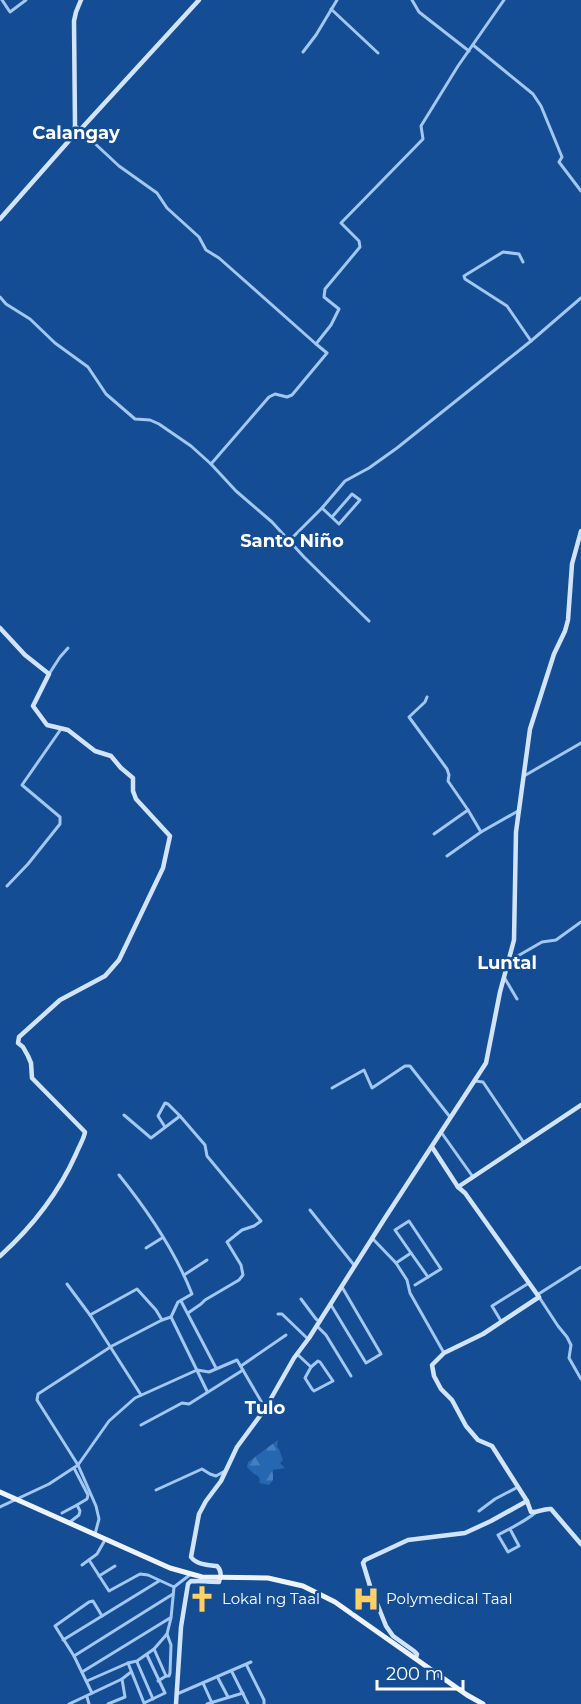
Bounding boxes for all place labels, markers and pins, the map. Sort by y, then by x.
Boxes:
church icon: Lokal ng Taal [187,1584,217,1614]
hospital icon: Polymedical Taal [351,1584,381,1614]
place label: Lokal ng Taal [222,1589,320,1608]
place label: Polymedical Taal [386,1589,512,1608]

